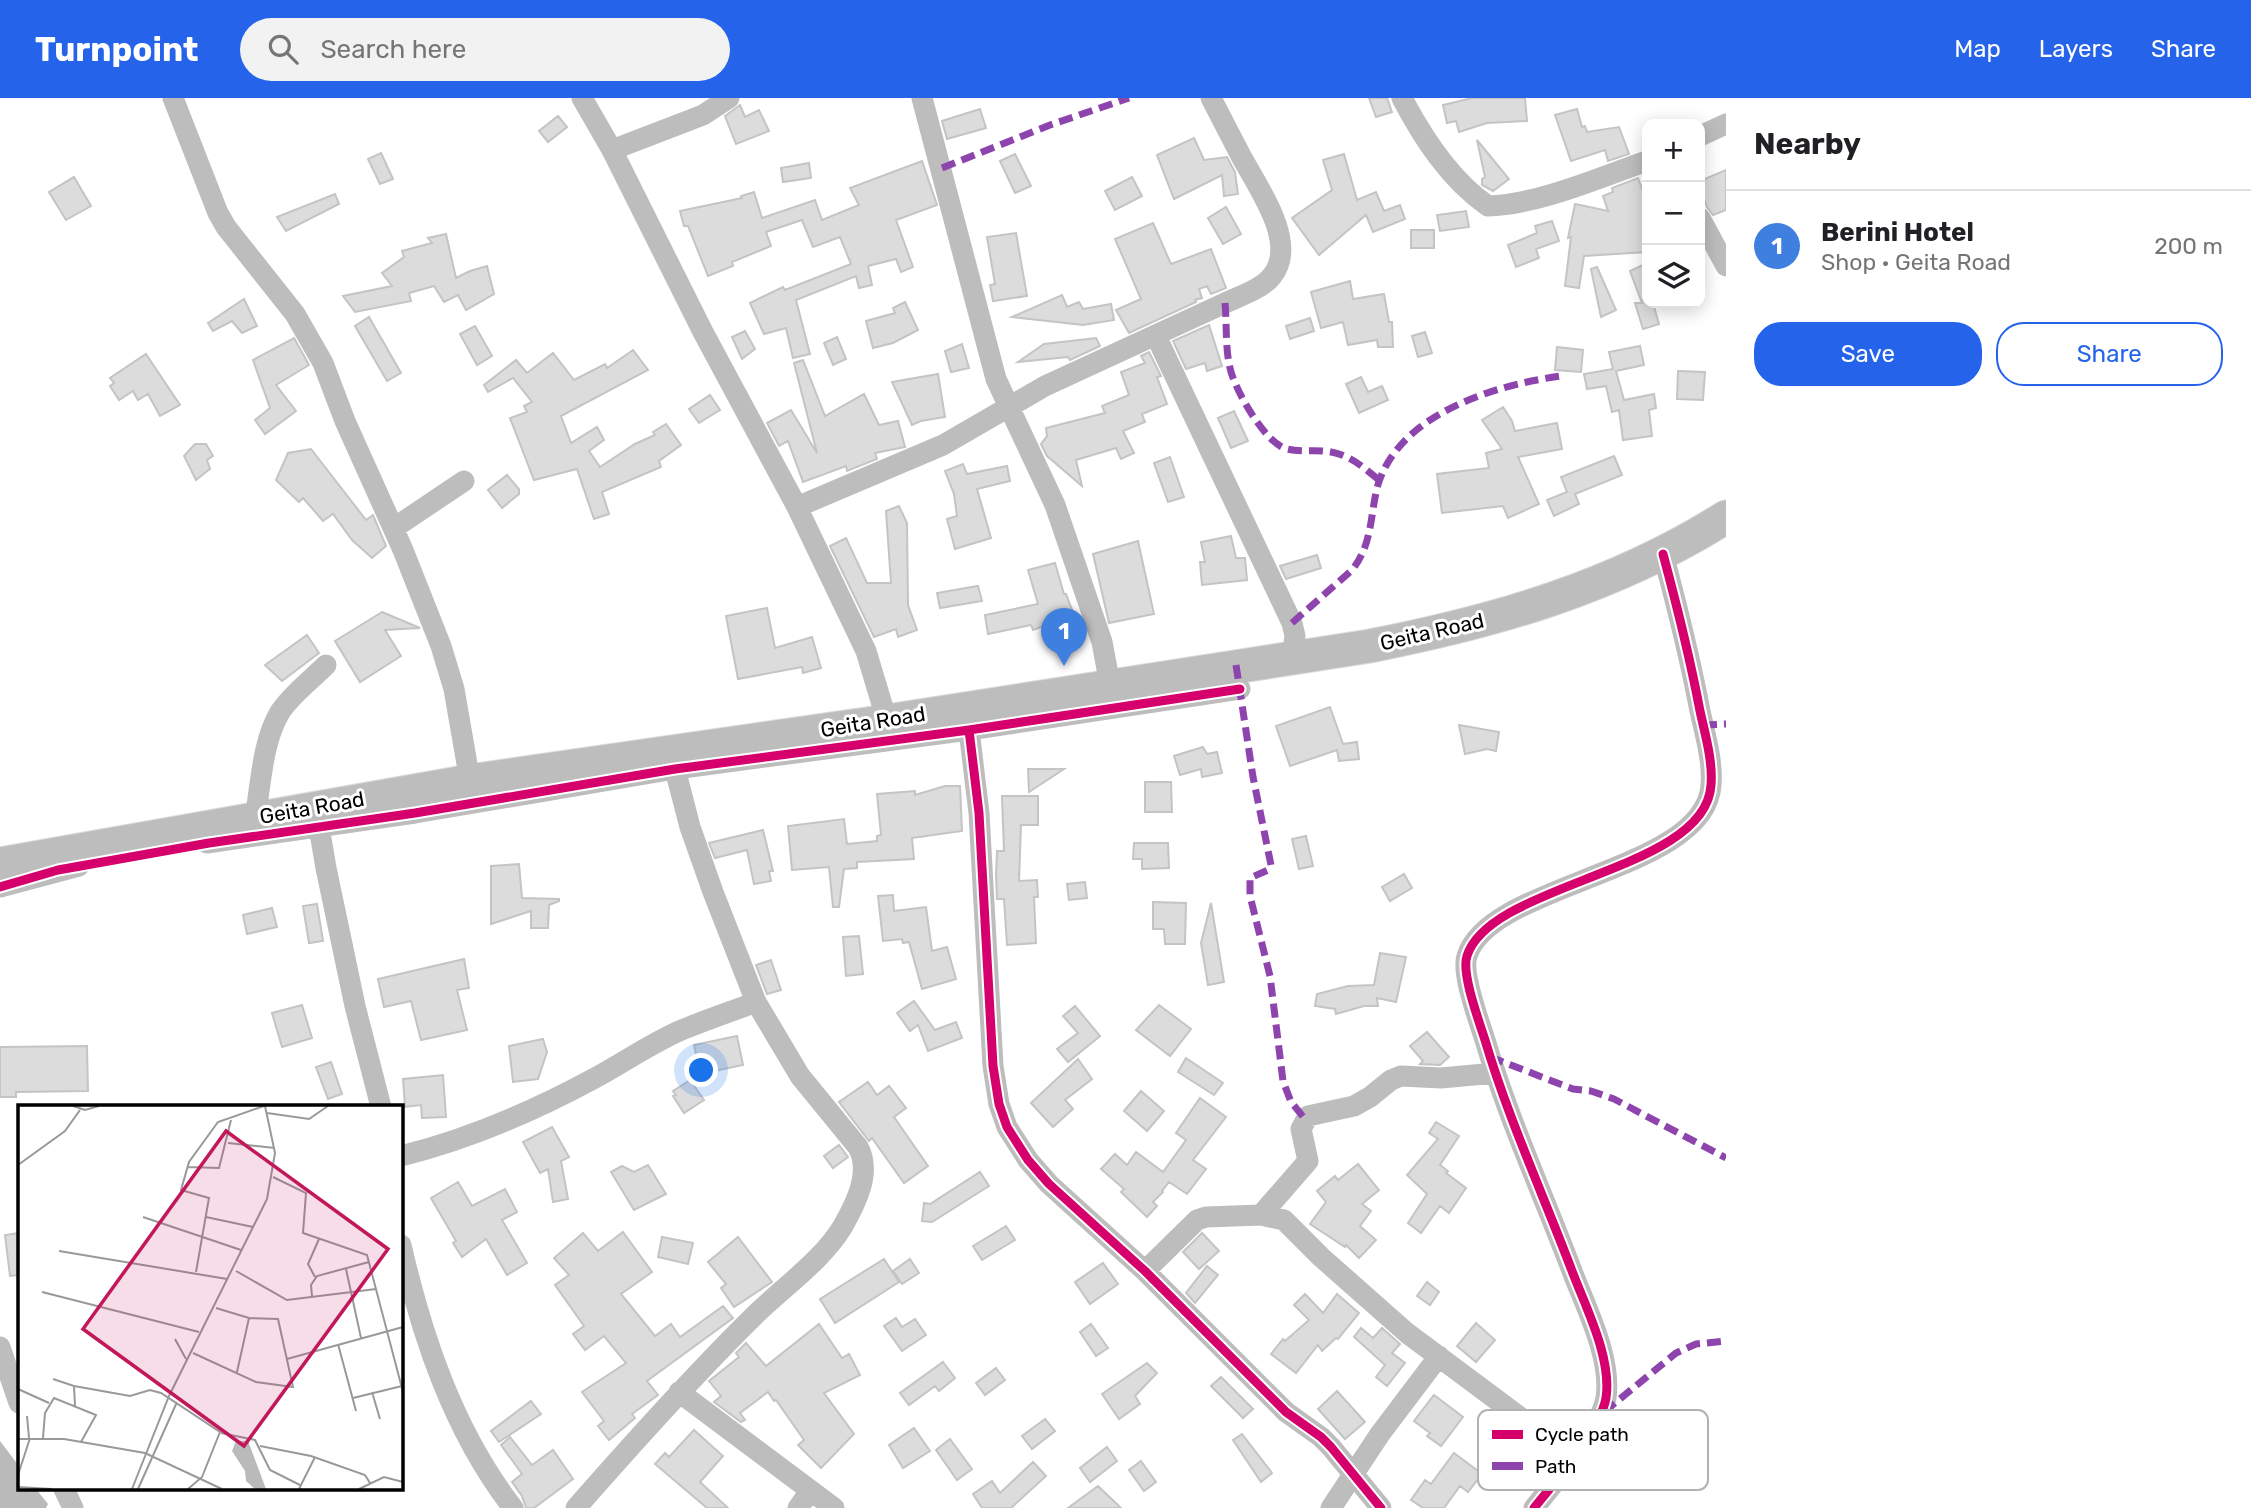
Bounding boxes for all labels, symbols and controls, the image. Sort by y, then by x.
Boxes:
search box [240,18,730,81]
text: Turnpoint [35,30,198,69]
icon: search [264,30,302,68]
text: Search here [320,34,466,65]
text: Map [1954,35,2001,63]
text: Layers [2039,35,2113,63]
text: Share [2151,35,2216,63]
map controls [1642,119,1705,308]
button: + [1642,119,1705,182]
text: Nearby [1754,126,1861,162]
button: − [1642,182,1705,245]
text: Berini Hotel [1821,217,1974,248]
text: 1 [1771,232,1783,260]
text: 200 m [2154,232,2223,260]
button: layers [1642,245,1705,308]
text: Shop · Geita Road [1821,248,2011,276]
button: Save [1754,322,1982,386]
button: Share [1996,322,2223,386]
street label: Geita Road [1378,607,1486,656]
pin: 1 [1041,608,1087,666]
street label: Geita Road [819,701,927,742]
street label: Geita Road [258,786,366,829]
your location [684,1053,718,1087]
inset map [18,1105,402,1490]
legend [1478,1410,1708,1490]
text: Cycle path [1535,1423,1629,1446]
text: Path [1535,1455,1576,1478]

